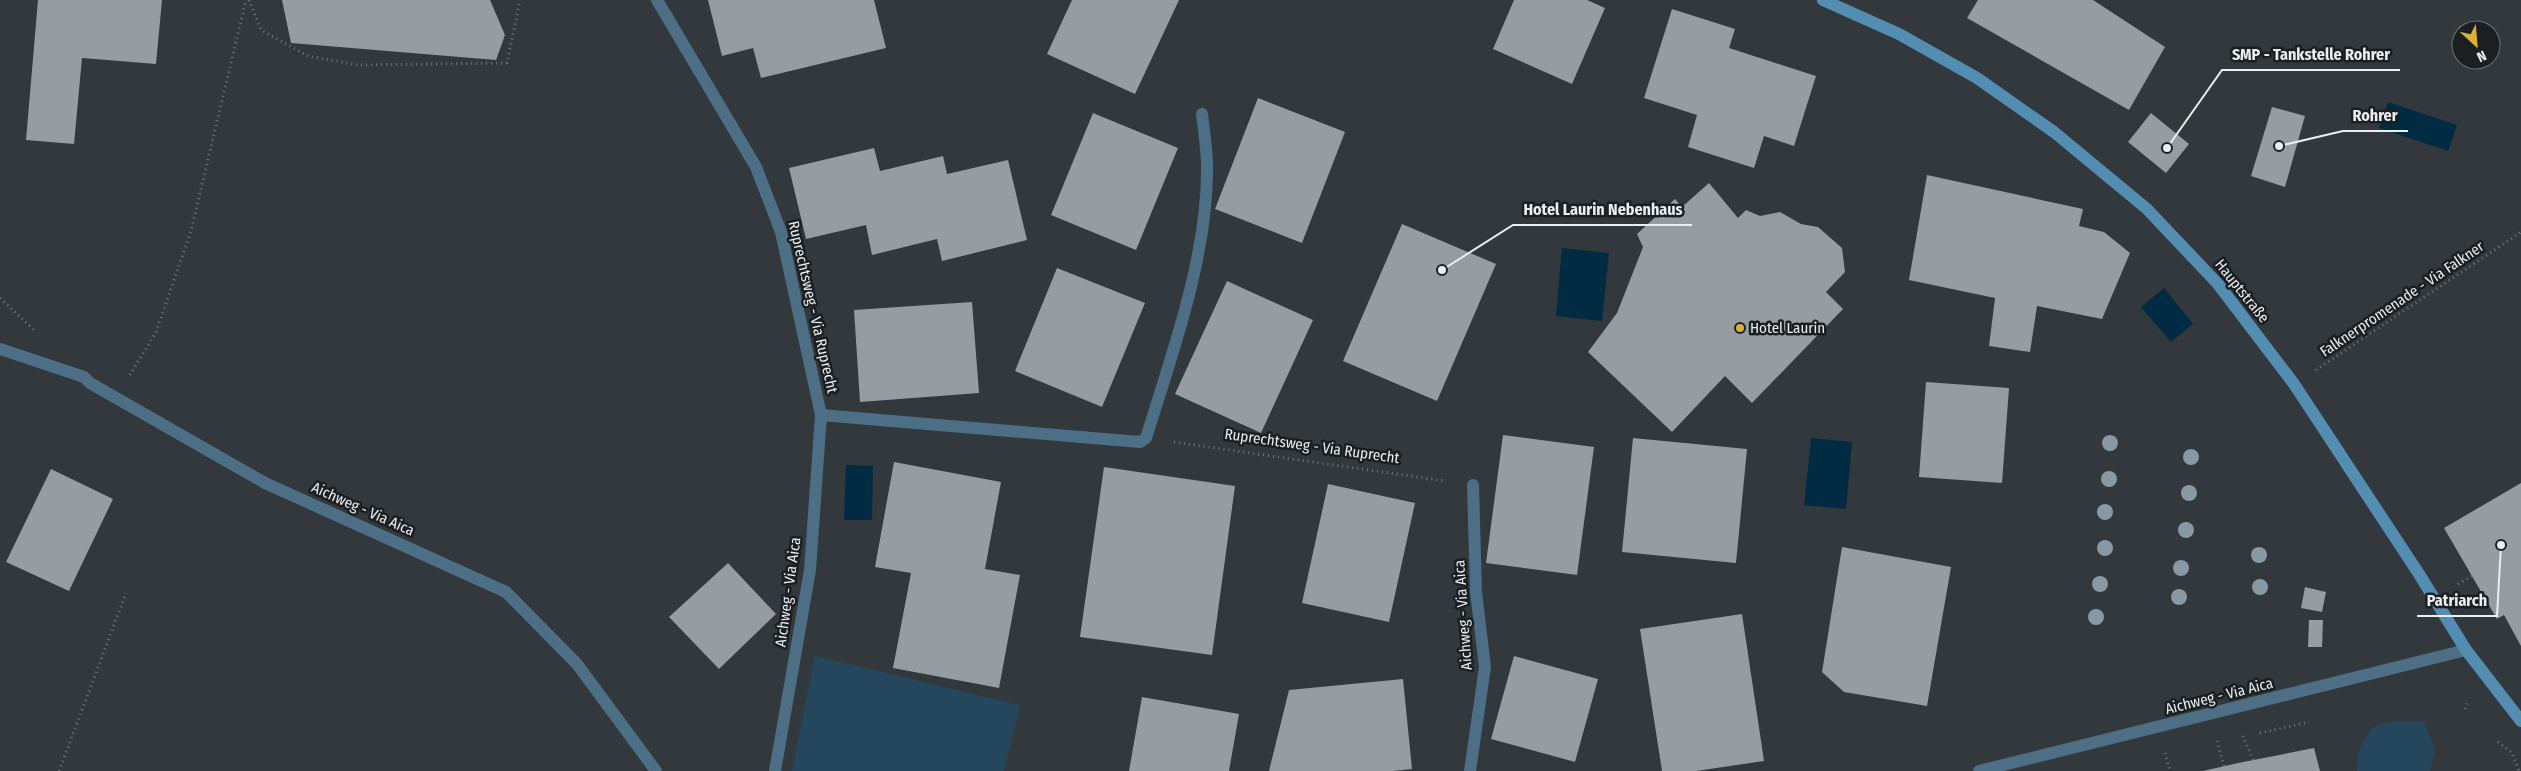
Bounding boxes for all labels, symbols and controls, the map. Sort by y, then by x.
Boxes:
north arrow [2451,20,2501,70]
callout: SMP - Tankstelle Rohrer [2222,39,2400,70]
text: SMP - Tankstelle Rohrer [2232,45,2390,64]
text: N [2474,47,2489,66]
callout: Rohrer [2343,100,2408,131]
text: Rohrer [2352,106,2398,125]
callout: Hotel Laurin Nebenhaus [1513,194,1692,225]
text: Hotel Laurin Nebenhaus [1523,200,1683,219]
street label: Ruprechtsweg - Via Ruprecht [784,219,842,395]
street label: Falknerpromenade - Via Falkner [2317,237,2488,361]
street label: Hauptstraße [2211,256,2273,326]
place label: Hotel Laurin [1750,319,1825,337]
marker: Hotel Laurin [1734,322,1746,334]
street label: Ruprechtsweg - Via Ruprecht [1223,425,1401,467]
street label: Aichweg - Via Aica [309,478,417,540]
street label: Aichweg - Via Aica [771,536,805,648]
street label: Aichweg - Via Aica [1450,559,1476,671]
callout: Patriarch [2417,585,2497,616]
text: Patriarch [2427,591,2487,610]
street label: Aichweg - Via Aica [2163,674,2275,718]

